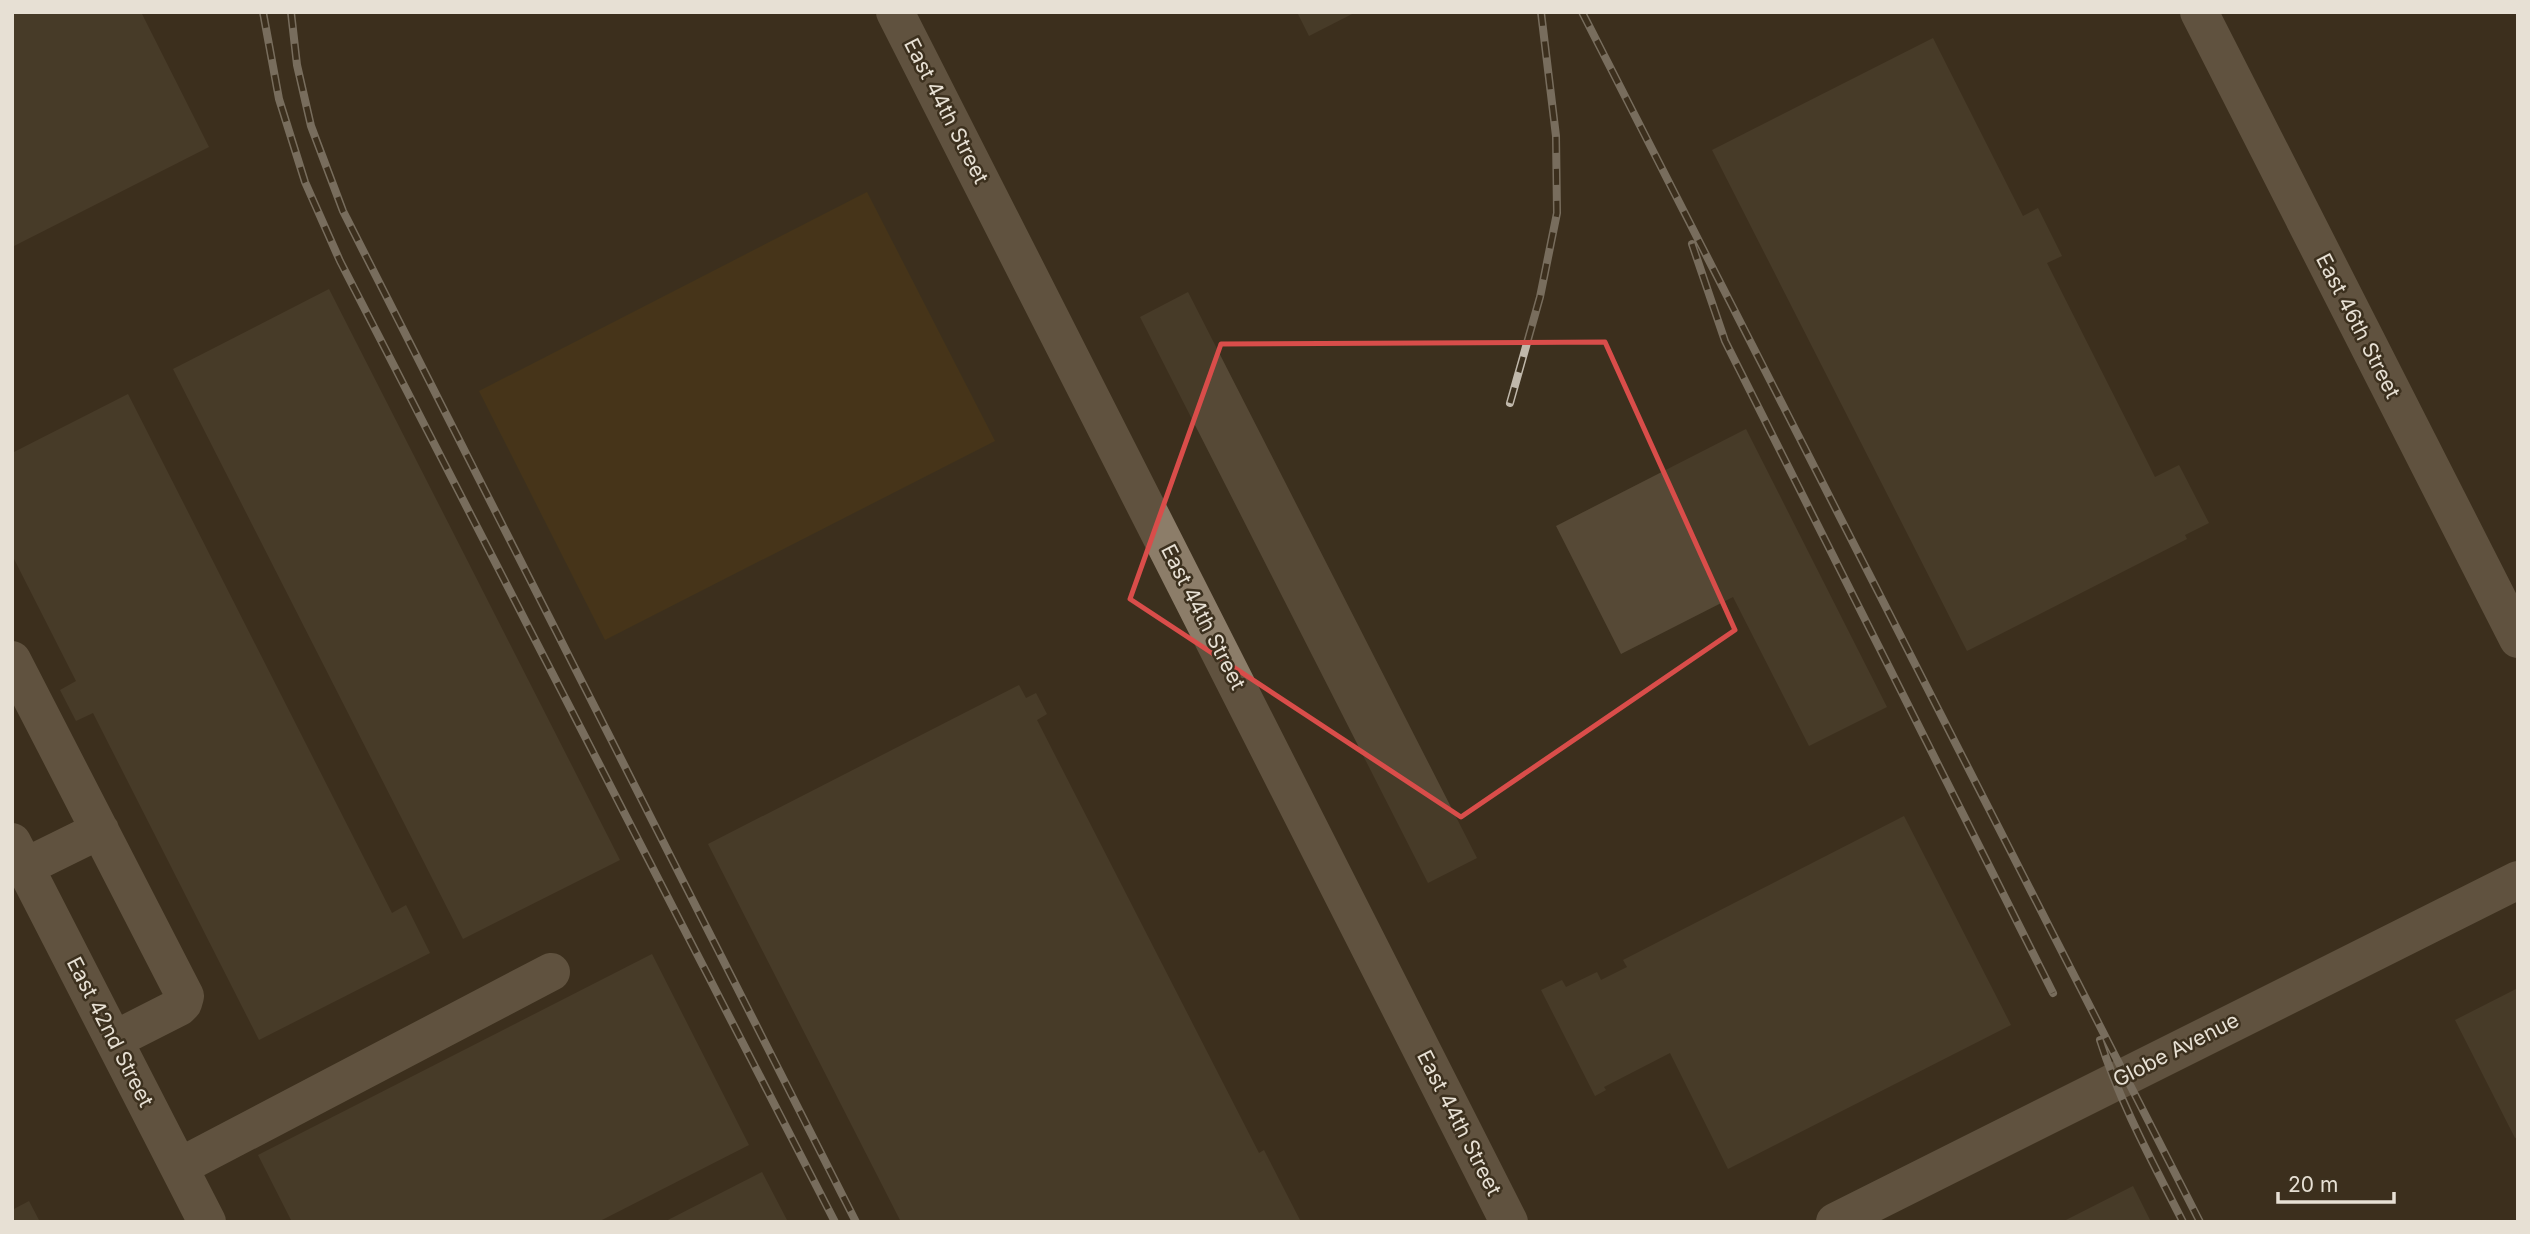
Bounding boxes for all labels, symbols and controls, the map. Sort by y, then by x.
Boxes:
street label: East 44th Street [899,34,994,188]
street label: East 46th Street [2311,249,2406,403]
street label: East 44th Street [1156,540,1251,694]
street label: East 42nd Street [62,953,159,1111]
street label: Globe Avenue [2109,1007,2243,1092]
street label: East 44th Street [1412,1046,1507,1200]
scale bar [2278,1160,2394,1204]
text: 20 m [2288,1172,2338,1197]

